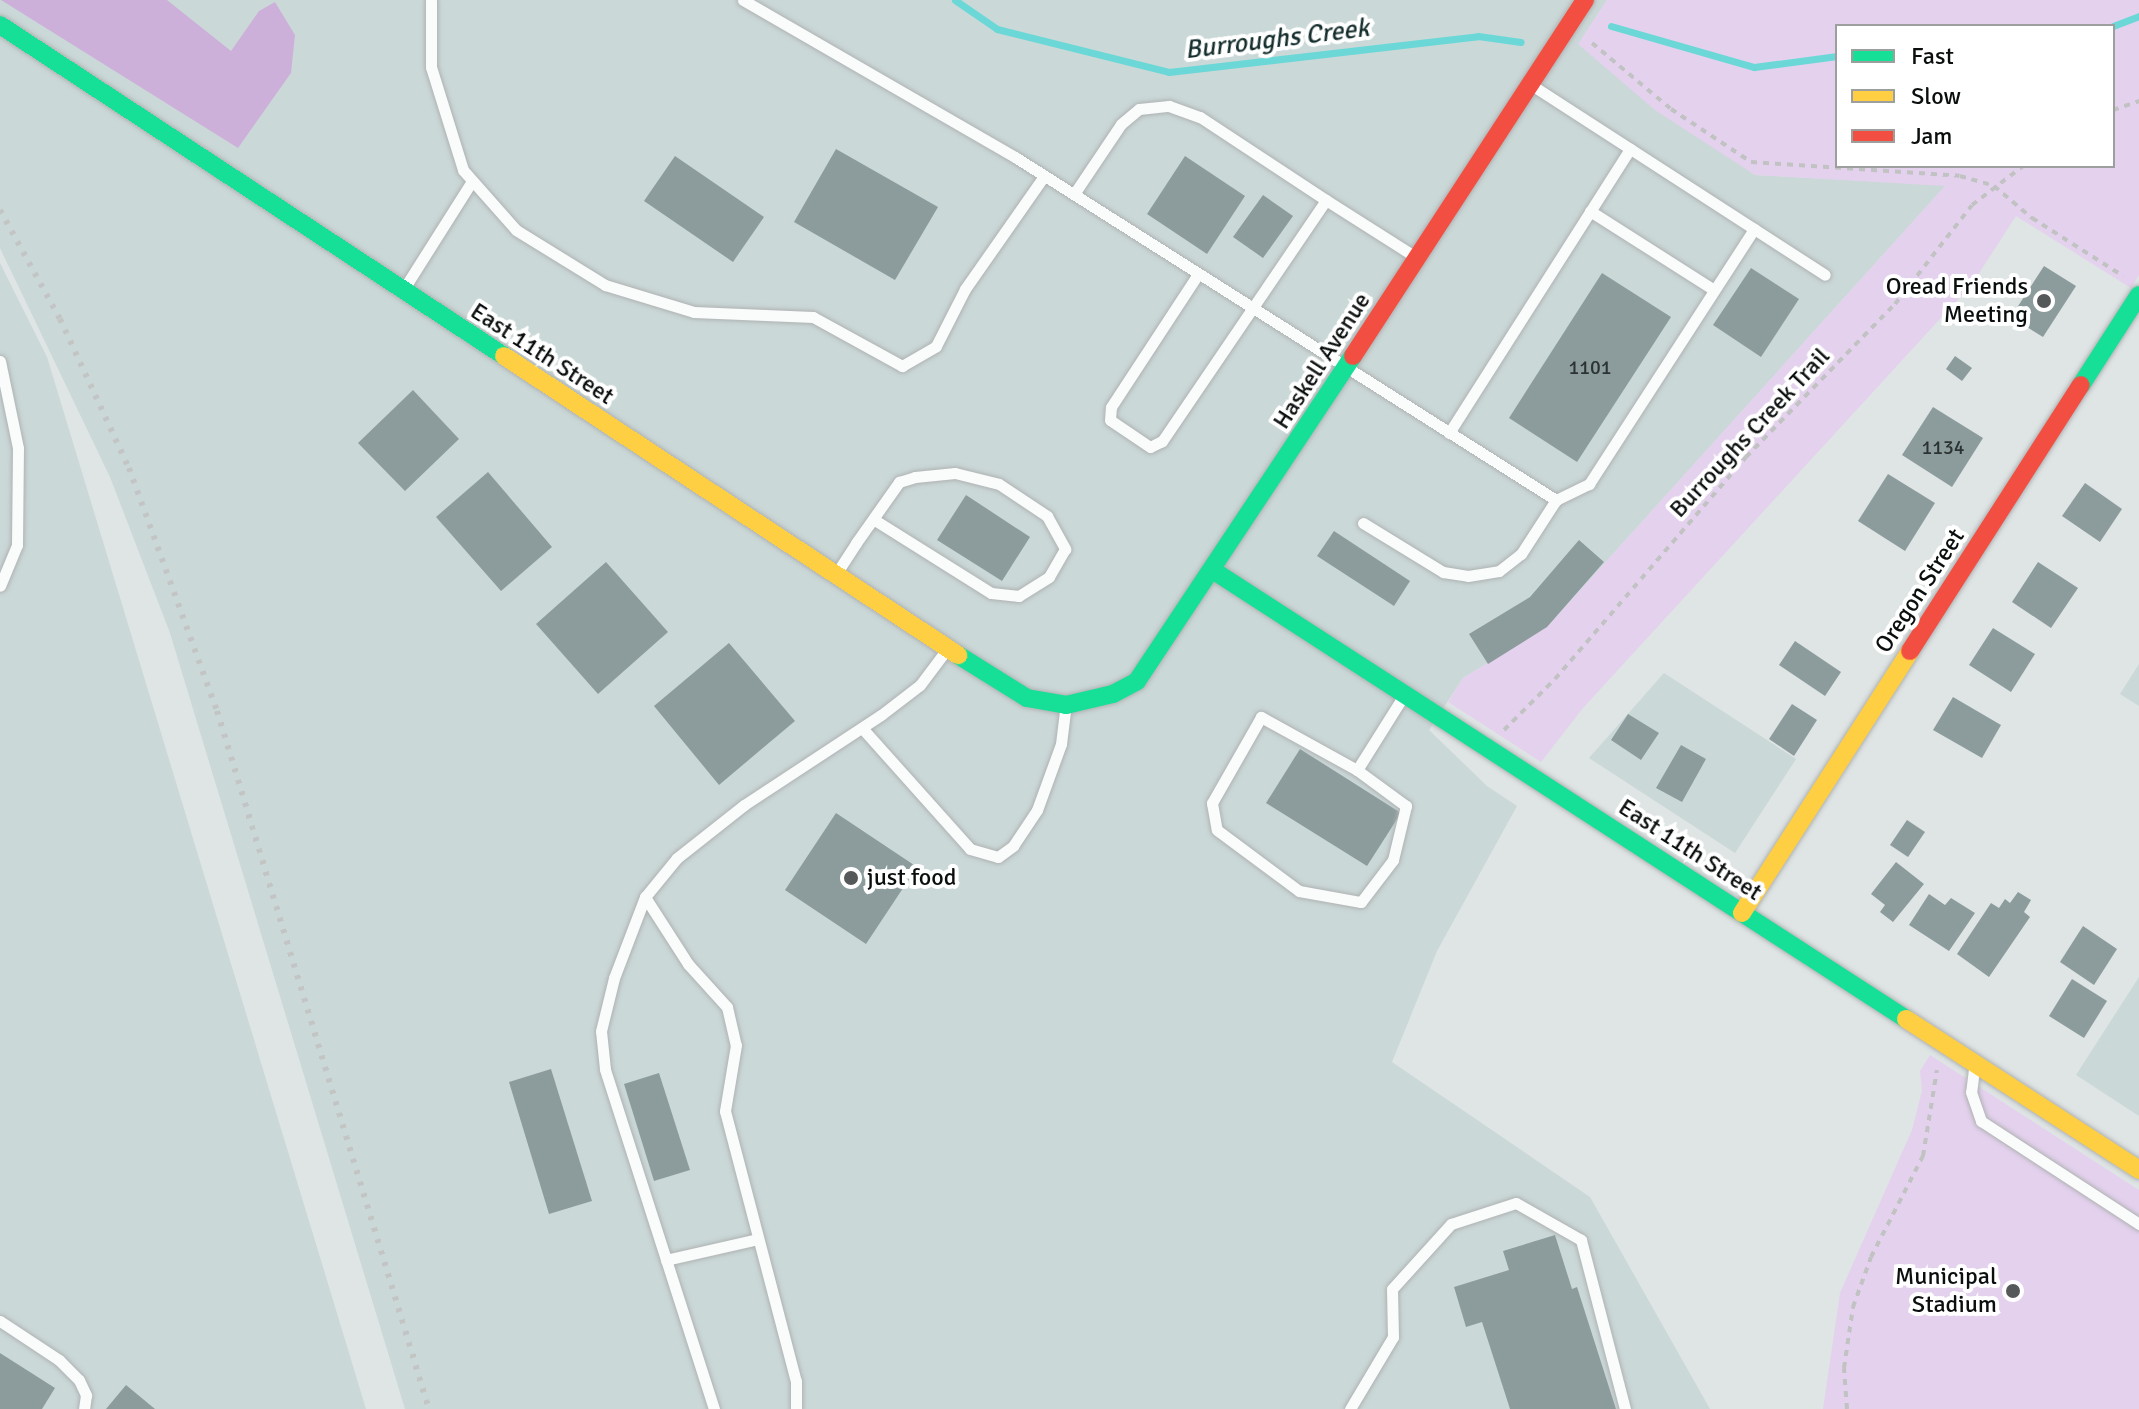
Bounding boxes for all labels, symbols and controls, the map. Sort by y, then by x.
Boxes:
water label: Burroughs Creek [1183,13,1371,67]
legend [1835,24,2115,168]
text: Fast [1911,41,1954,71]
text: Slow [1911,81,1961,111]
text: Jam [1911,121,1952,151]
place label: Oread Friends Meeting [1886,273,2028,329]
street label: Haskell Avenue [1267,287,1377,435]
marker: Oread Friends Meeting [2035,292,2053,310]
street label: East 11th Street [465,297,619,411]
street label: Burroughs Creek Trail [1664,342,1836,524]
house number: 1101 [1568,355,1612,379]
house number: 1134 [1921,435,1965,459]
street label: Oregon Street [1869,524,1971,658]
street label: East 11th Street [1613,793,1767,907]
place label: just food [867,864,956,892]
marker: just food [842,869,860,887]
place label: Municipal Stadium [1895,1263,1997,1319]
marker: Municipal Stadium [2004,1282,2022,1300]

